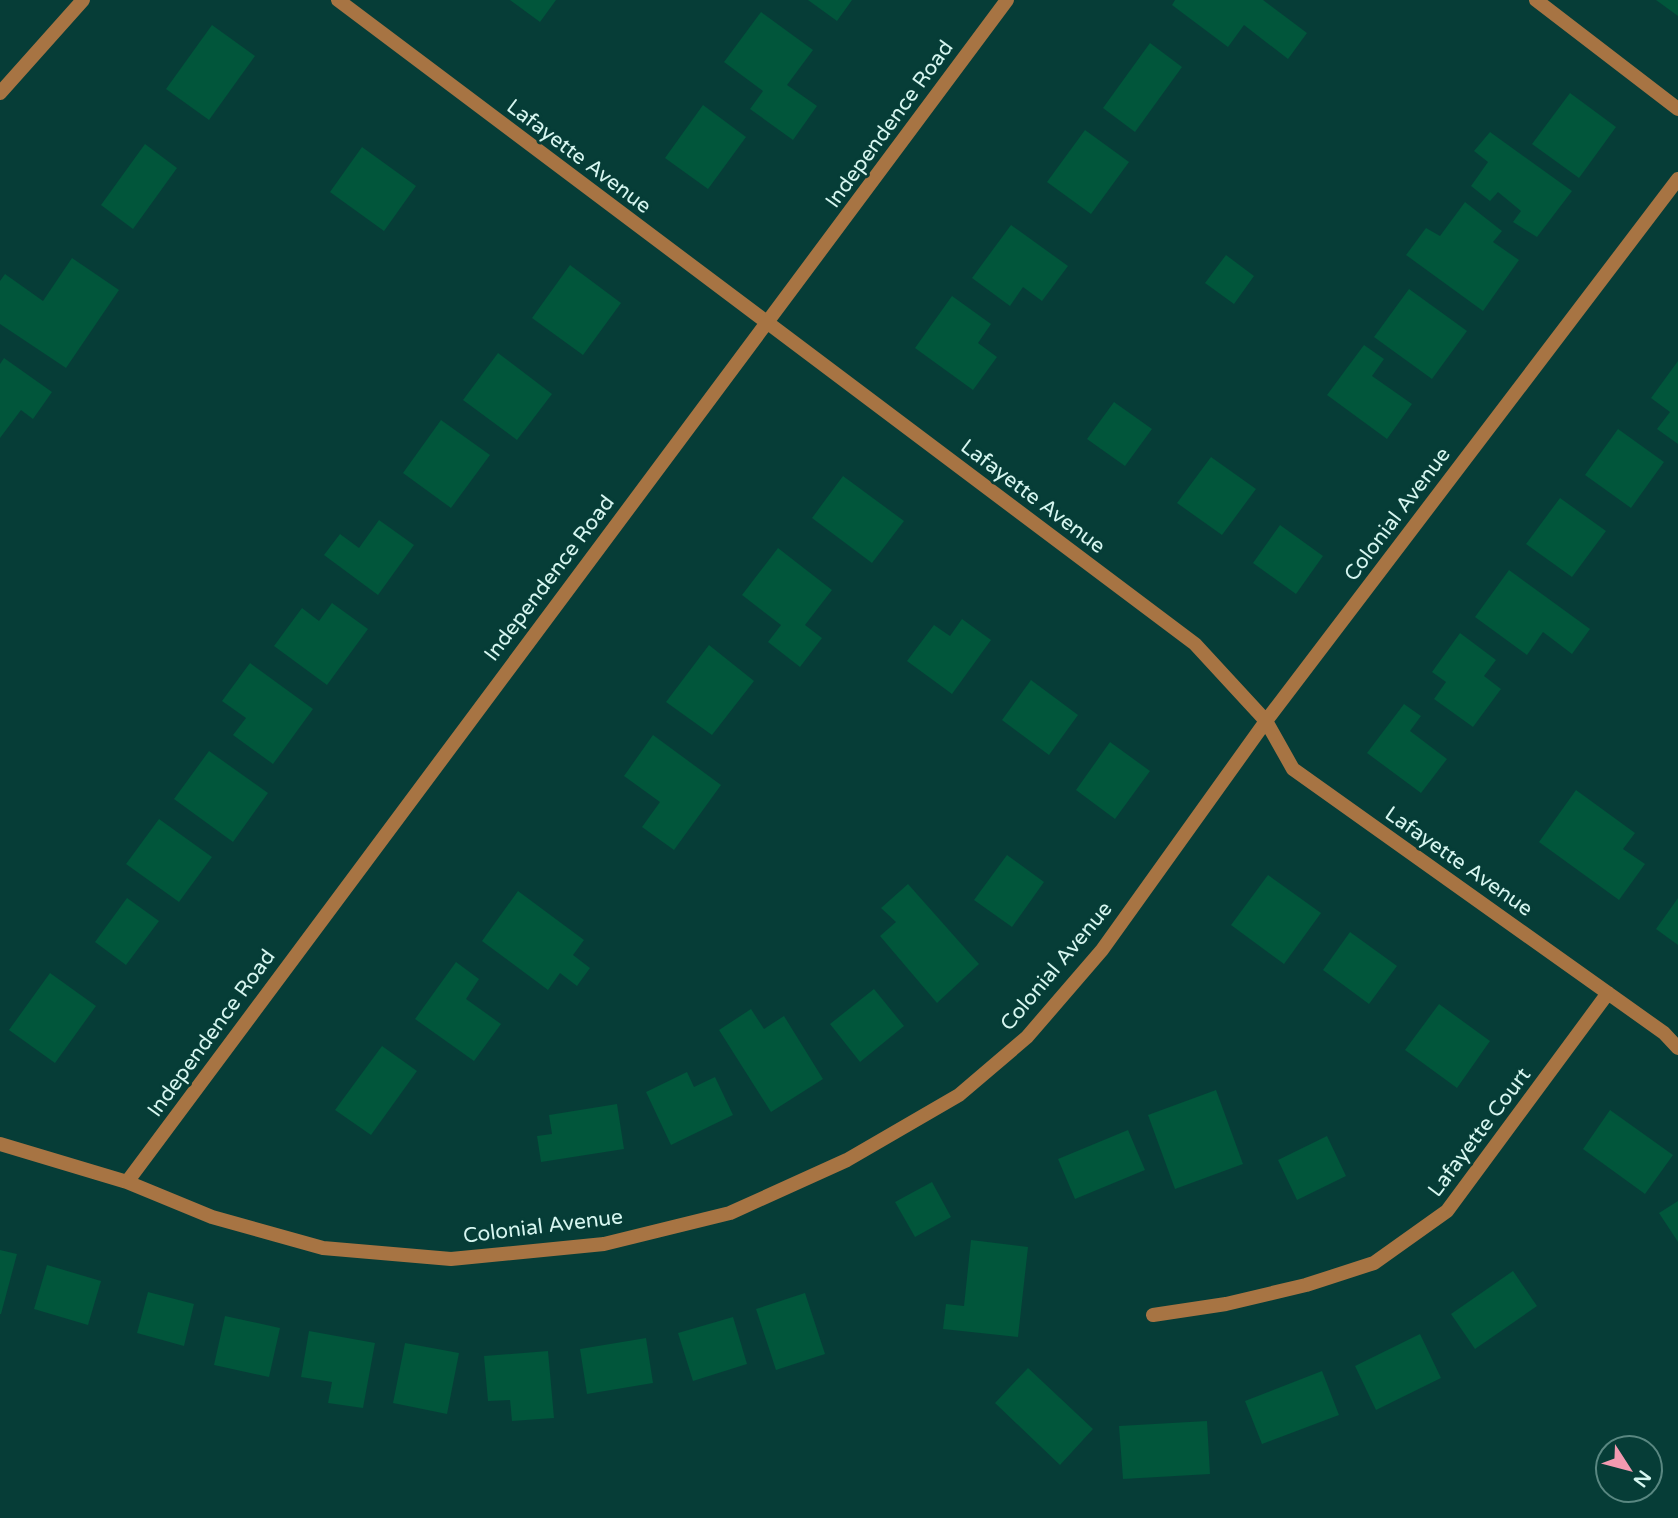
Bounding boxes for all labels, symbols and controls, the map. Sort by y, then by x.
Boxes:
street label: Independence Road [820,36,959,213]
street label: Lafayette Avenue [502,94,656,219]
street label: Lafayette Avenue [956,434,1110,559]
street label: Colonial Avenue [1339,443,1456,586]
street label: Independence Road [479,491,620,666]
street label: Lafayette Avenue [1380,801,1537,922]
street label: Colonial Avenue [995,897,1118,1036]
street label: Independence Road [142,945,281,1122]
street label: Lafayette Court [1423,1063,1536,1202]
street label: Colonial Avenue [462,1204,624,1249]
north arrow [1594,1434,1664,1504]
text: N [1629,1466,1655,1491]

